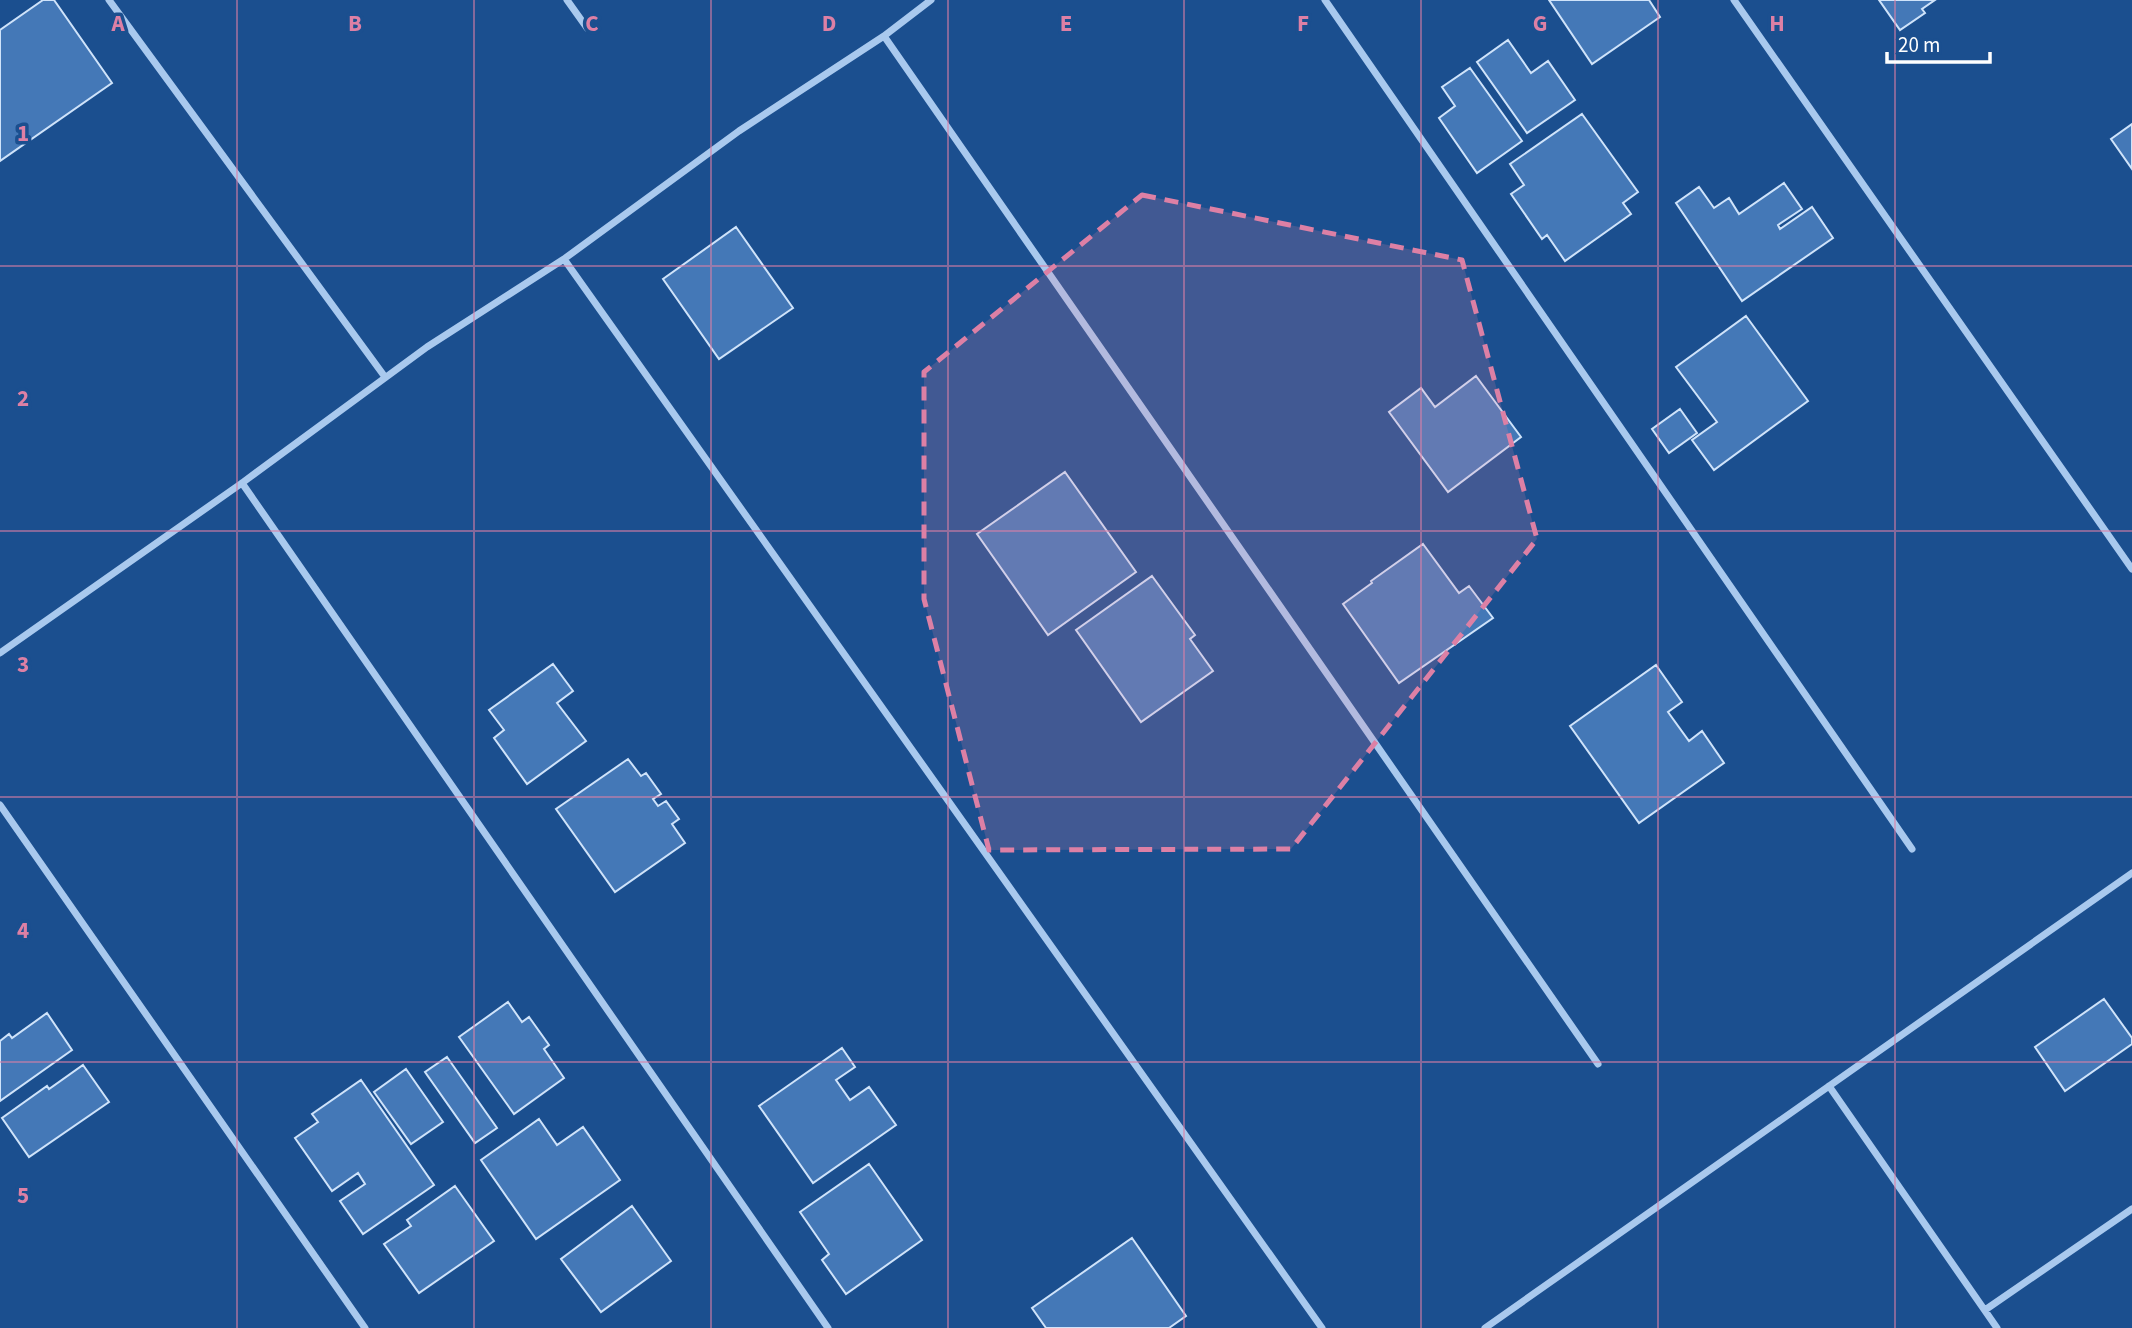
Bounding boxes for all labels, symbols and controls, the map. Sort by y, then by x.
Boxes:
text: A [110,7,125,40]
text: B [348,7,362,40]
text: C [585,7,599,40]
text: D [822,7,836,40]
text: E [1060,7,1072,40]
text: F [1297,7,1309,40]
text: G [1533,7,1547,40]
text: H [1769,7,1785,40]
scale bar [1887,21,1990,65]
text: 20 m [1898,30,1940,60]
text: 1 [17,117,29,150]
text: 2 [17,382,29,415]
text: 3 [17,648,29,681]
text: 4 [17,914,29,947]
text: 5 [17,1179,29,1212]

